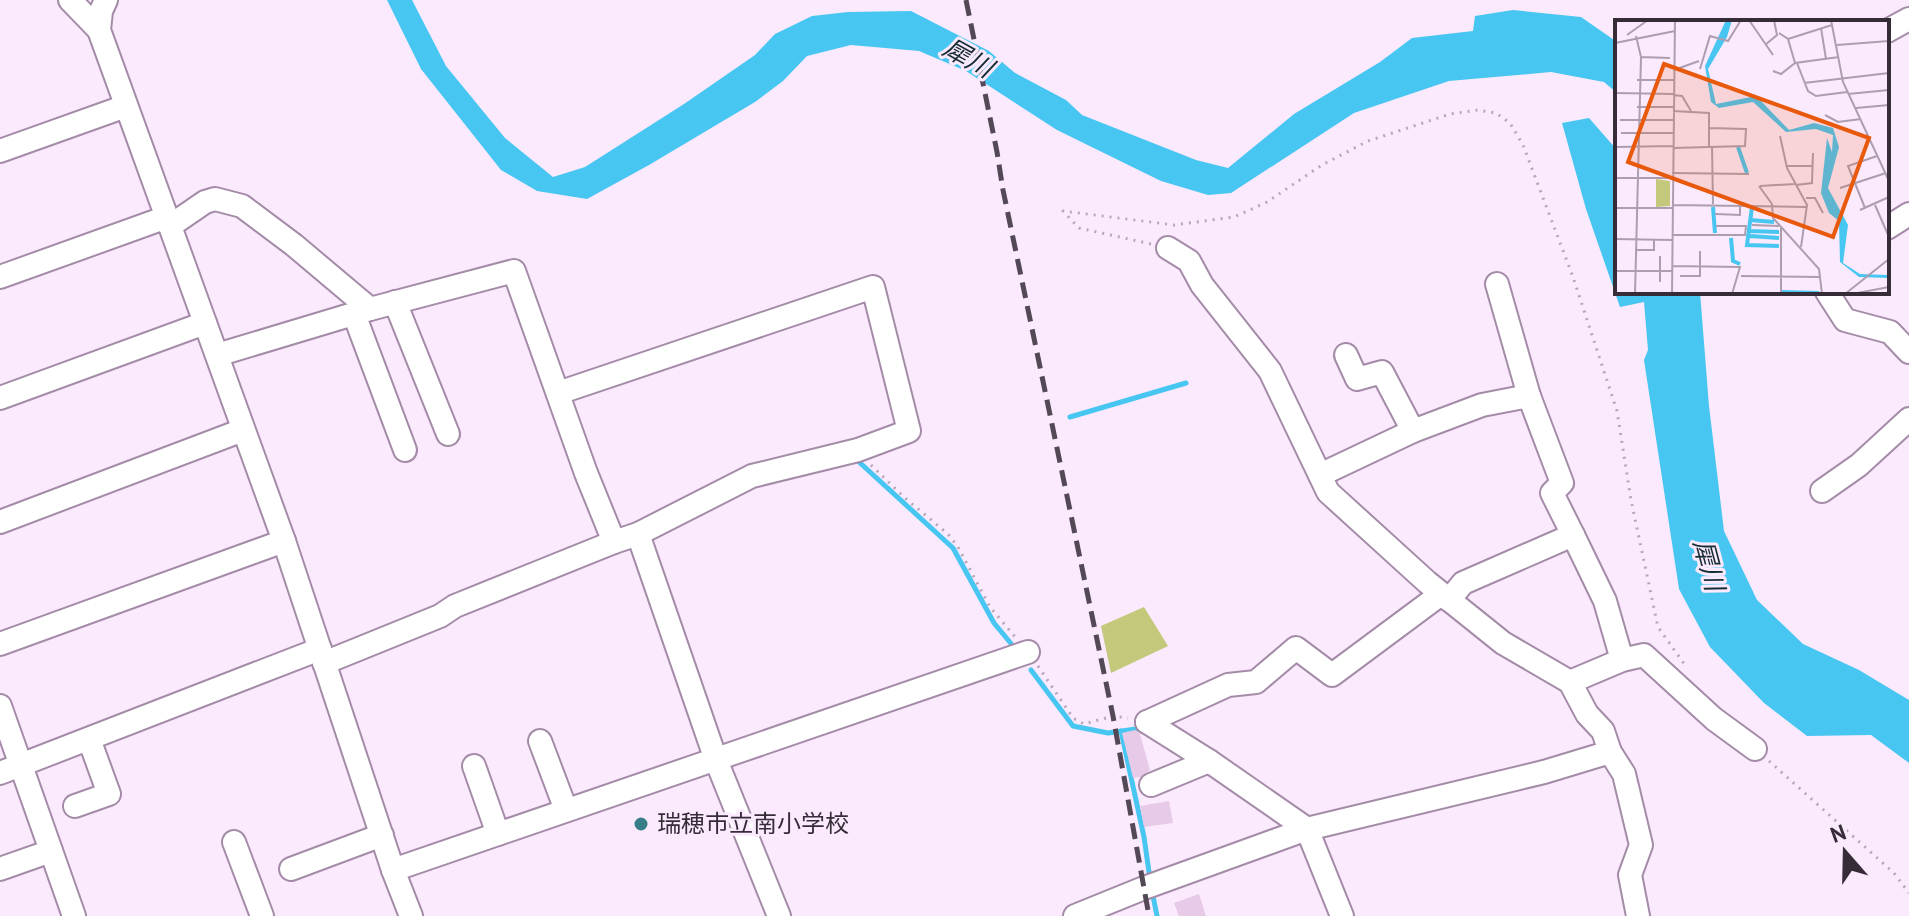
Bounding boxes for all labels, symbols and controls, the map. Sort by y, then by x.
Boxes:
inset map [1615,20,1889,294]
water label: 犀川 [937,31,1002,86]
water label: 犀川 [1687,535,1733,597]
place label: 瑞穂市立南小学校 [657,808,849,839]
north arrow [1805,812,1885,892]
marker: 瑞穂市立南小学校 [632,815,650,833]
text: N [1827,818,1850,849]

